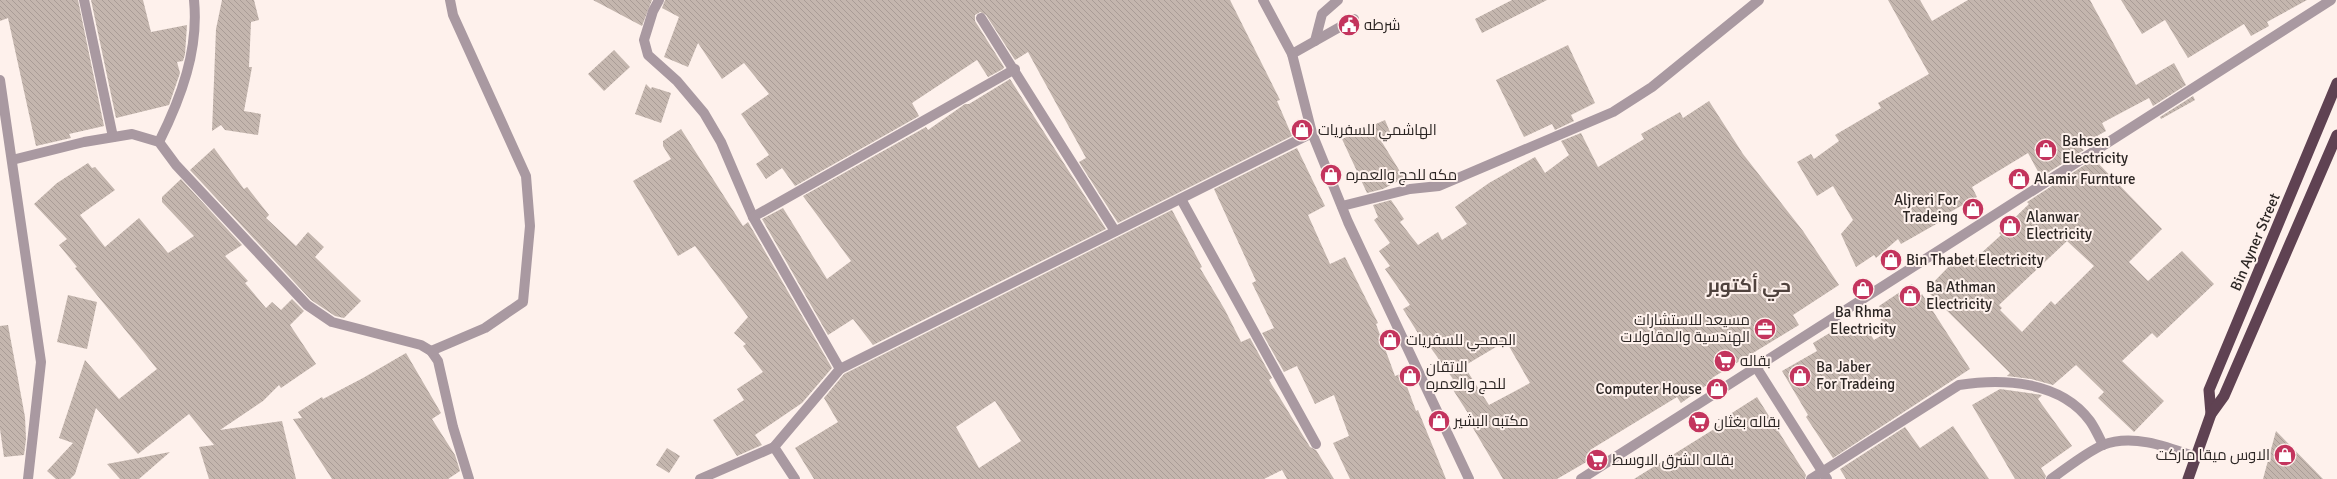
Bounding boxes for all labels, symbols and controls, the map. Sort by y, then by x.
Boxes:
public building icon: شرطه [1336,12,1362,38]
place label: شرطه [1364,16,1400,34]
shop icon: الهاشمي للسفريات [1289,117,1315,143]
place label: الهاشمي للسفريات [1318,121,1437,142]
place label: Bahsen Electricity [2062,132,2128,167]
shop icon: Bahsen Electricity [2033,137,2059,163]
shop icon: مكه للحج والعمره [1318,162,1344,188]
place label: مكه للحج والعمره [1346,166,1457,186]
shop icon: Alamir Furnture [2006,166,2032,192]
place label: Alamir Furnture [2034,170,2135,188]
place label: Aljreri For Tradeing [1894,191,1958,226]
street label: Bin Ayner Street [2226,191,2284,293]
shop icon: Aljreri For Tradeing [1960,196,1986,222]
place label: Alanwar Electricity [2026,208,2092,243]
shop icon: Alanwar Electricity [1997,213,2023,239]
shop icon: Bin Thabet Electricity [1878,247,1904,273]
place label: Bin Thabet Electricity [1906,251,2044,269]
district label: حي أكتوبر [1706,272,1791,301]
shop icon: Ba Rhma Electricity [1850,276,1876,302]
place label: Ba Athman Electricity [1926,278,1996,313]
shop icon: Ba Athman Electricity [1897,283,1923,309]
place label: Ba Rhma Electricity [1830,303,1896,338]
place label: مسيعد للاستشارات الهندسية والمقاولات [1621,311,1750,347]
office icon: مسيعد للاستشارات الهندسية والمقاولات [1752,316,1778,342]
shop icon: الجمحي للسفريات [1377,327,1403,353]
place label: الجمحي للسفريات [1406,331,1516,352]
supermarket icon: بقاله [1712,348,1738,374]
place label: بقاله [1740,352,1771,370]
place label: الاتقان للحج والعمره [1426,358,1506,395]
place label: Ba Jaber For Tradeing [1816,358,1895,393]
shop icon: الاتقان للحج والعمره [1397,363,1423,389]
shop icon: Ba Jaber For Tradeing [1787,363,1813,389]
shop icon: Computer House [1704,376,1730,402]
place label: Computer House [1596,380,1702,398]
shop icon: مكتبه البشير [1426,408,1452,434]
supermarket icon: بقاله بغثان [1686,409,1712,435]
place label: مكتبه البشير [1453,412,1529,430]
place label: بقاله بغثان [1714,413,1780,432]
shop icon: الاوس ميقا ماركت [2272,442,2298,468]
place label: الاوس ميقا ماركت [2156,446,2270,465]
supermarket icon: بقاله الشرق الاوسط [1584,447,1610,473]
place label: بقاله الشرق الاوسط [1612,451,1734,470]

